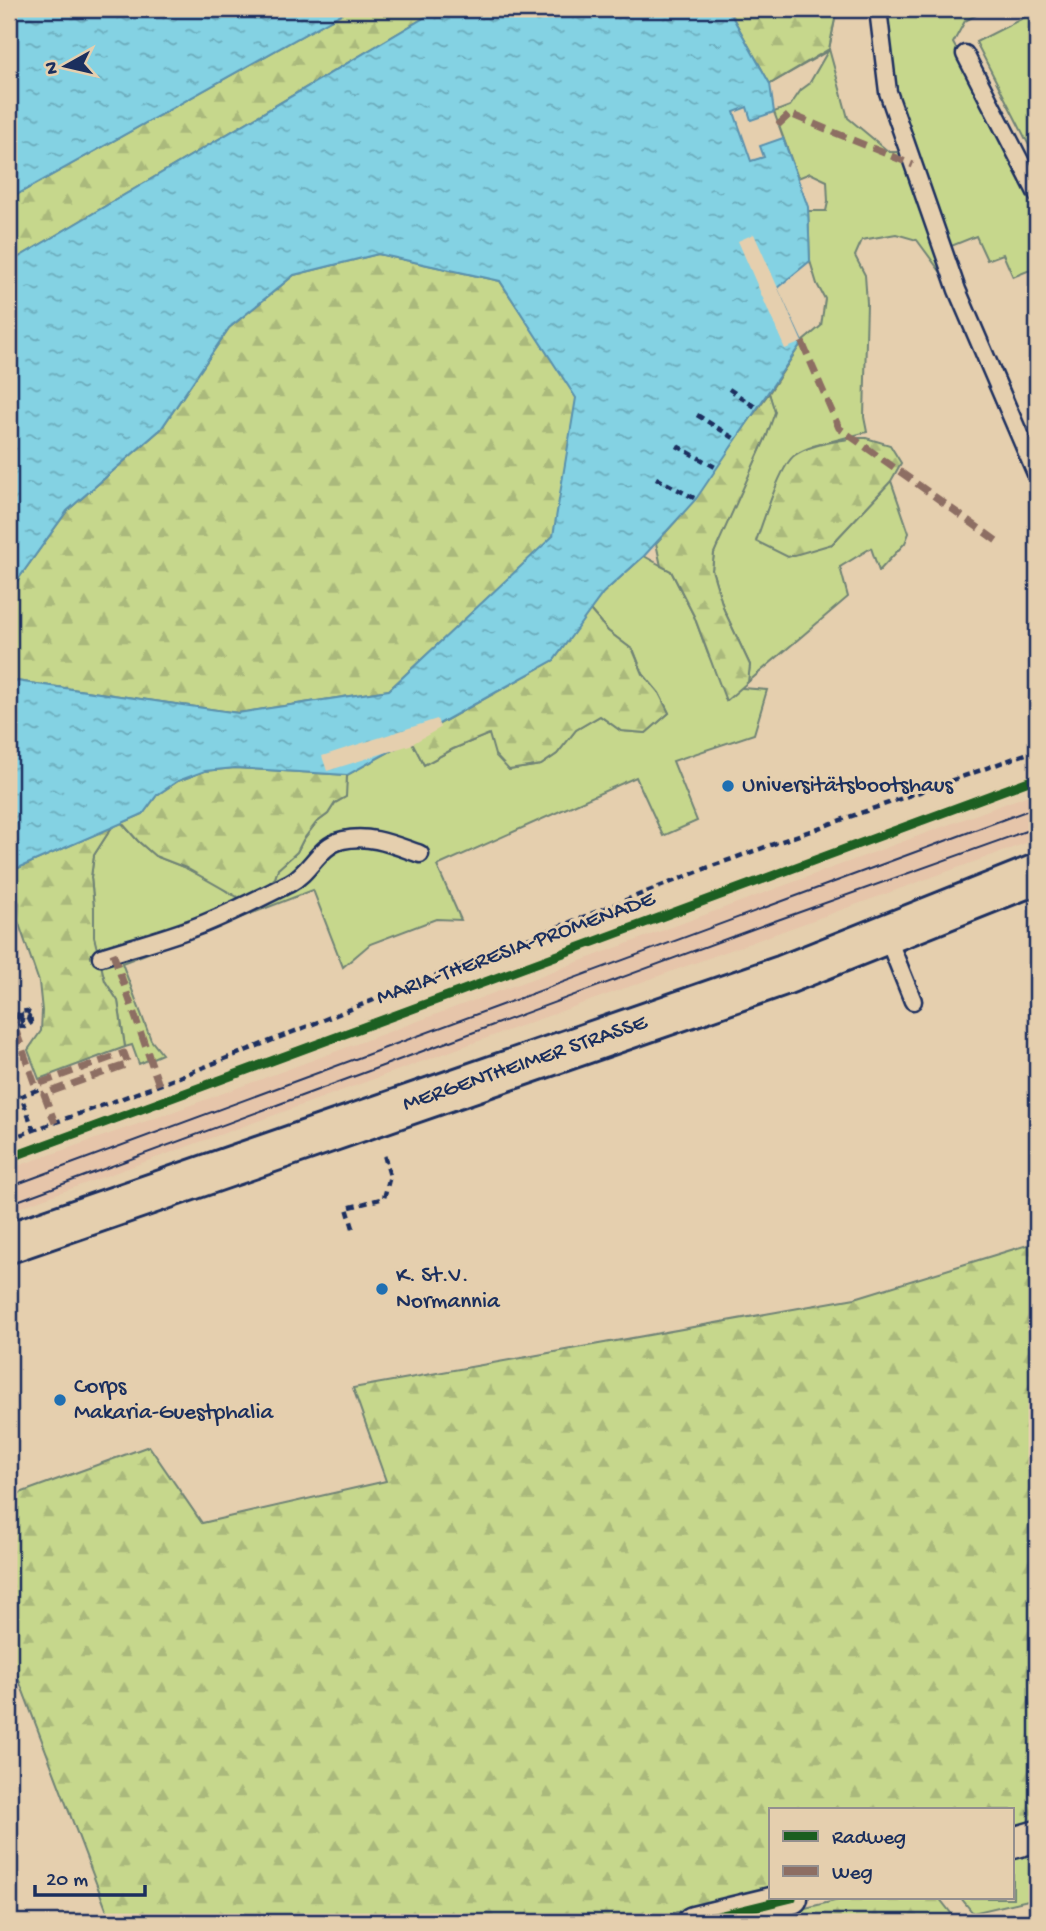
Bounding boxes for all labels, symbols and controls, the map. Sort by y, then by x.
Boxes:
north arrow [32,32,102,102]
text: N [40,60,65,76]
place label: Universitätsbootshaus [742,773,954,800]
marker: Universitätsbootshaus [720,778,736,794]
street label: MARIA-THERESIA-PROMENADE [373,885,660,1012]
street label: MERGENTHEIMER STRASSE [399,1009,652,1119]
place label: K. St.V. Normannia [396,1263,501,1316]
marker: K. St.V. Normannia [374,1281,390,1297]
place label: Corps Makaria-Guestphalia [74,1374,274,1427]
marker: Corps Makaria-Guestphalia [52,1392,68,1408]
legend [769,1808,1014,1899]
text: Radweg [832,1827,906,1852]
scale bar [35,1854,145,1898]
text: Weg [832,1862,873,1887]
text: 20 m [46,1869,88,1894]

